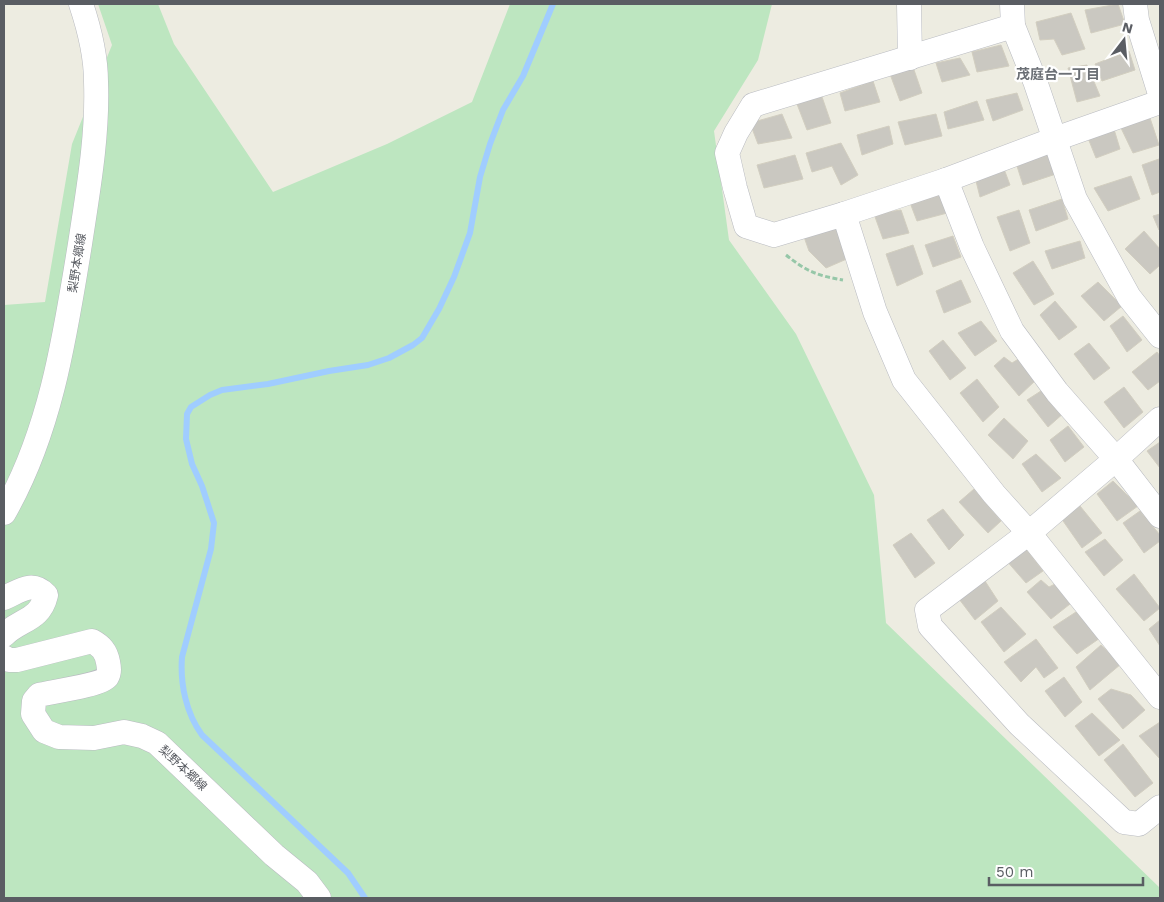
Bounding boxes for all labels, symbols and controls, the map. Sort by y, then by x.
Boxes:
north arrow [1099,15,1149,65]
text: N [1120,18,1135,37]
district label: 茂庭台一丁目 [1016,66,1100,82]
street label: 梨野本郷線 [65,232,89,294]
street label: 梨野本郷線 [156,742,210,794]
scale bar [989,854,1143,886]
text: 50 m [996,863,1033,881]

